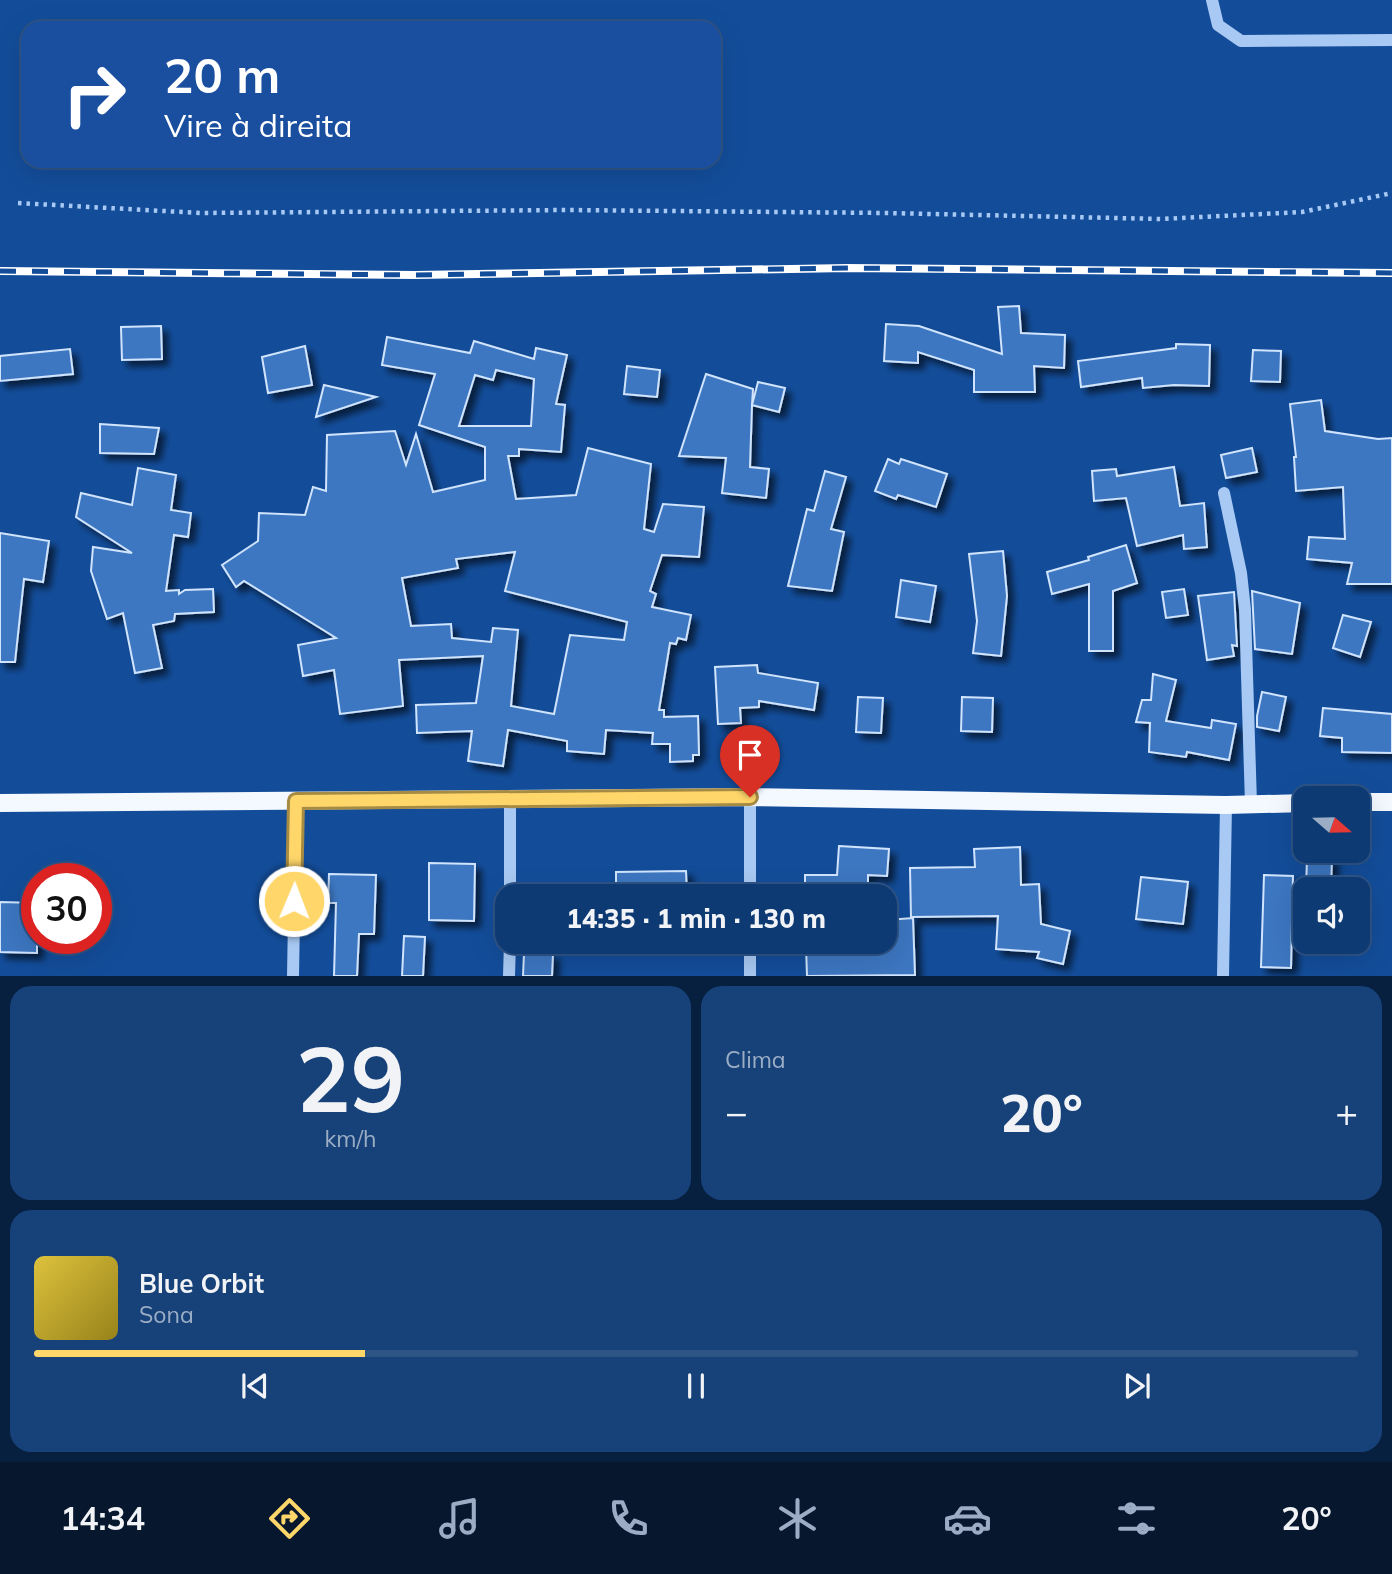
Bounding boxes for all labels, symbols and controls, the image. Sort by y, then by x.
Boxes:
text: 20 m [164,44,280,105]
icon: right [49,49,140,140]
text: Vire à direita [164,105,352,145]
pin [720,725,780,797]
icon: arrive [731,736,769,774]
north arrow [1293,786,1370,863]
map controls [1293,786,1370,954]
speed limit sign: 30 [21,863,112,954]
position arrow [257,864,331,938]
button: sound [1293,877,1370,954]
text: 14:35 · 1 min · 130 m [566,902,826,935]
text: 29 [296,1021,405,1135]
text: Clima [725,1045,786,1074]
text: 20° [1000,1080,1083,1145]
text: − [725,1088,748,1136]
text: + [1335,1088,1358,1136]
text: km/h [324,1124,377,1153]
text: Blue Orbit [139,1267,264,1300]
text: Sona [139,1300,194,1329]
icon: previous [236,1367,274,1405]
icon: pause [677,1367,715,1405]
icon: next [1118,1367,1156,1405]
icon: directions [265,1494,314,1543]
icon: music [435,1494,484,1543]
icon: phone [604,1494,653,1543]
icon: climate [773,1494,822,1543]
icon: car [943,1494,992,1543]
icon: filters [1112,1494,1161,1543]
text: 14:34 [60,1498,145,1538]
text: 20° [1281,1498,1332,1538]

